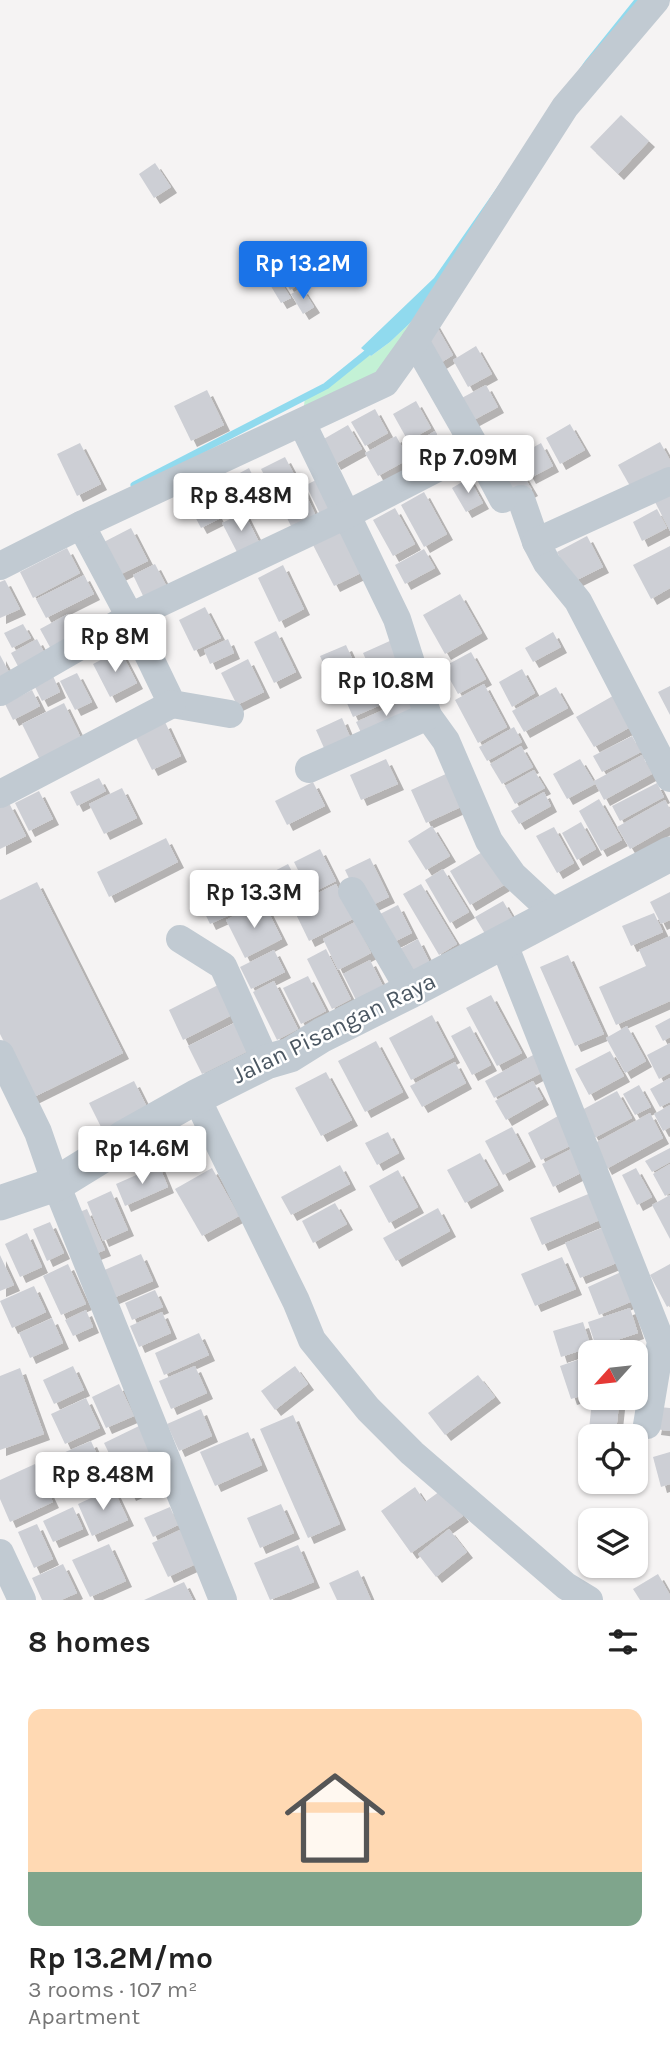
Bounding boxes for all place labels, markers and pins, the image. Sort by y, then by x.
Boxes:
pin: Rp 13.2M [231,242,375,301]
pin: Rp 7.09M [396,435,540,495]
pin: Rp 8.48M [169,474,313,533]
pin: Rp 8M [66,614,164,674]
pin: Rp 10.8M [314,658,458,718]
pin: Rp 13.3M [182,870,326,930]
pin: Rp 14.6M [70,1126,214,1186]
pin: Rp 8.48M [31,1452,175,1512]

